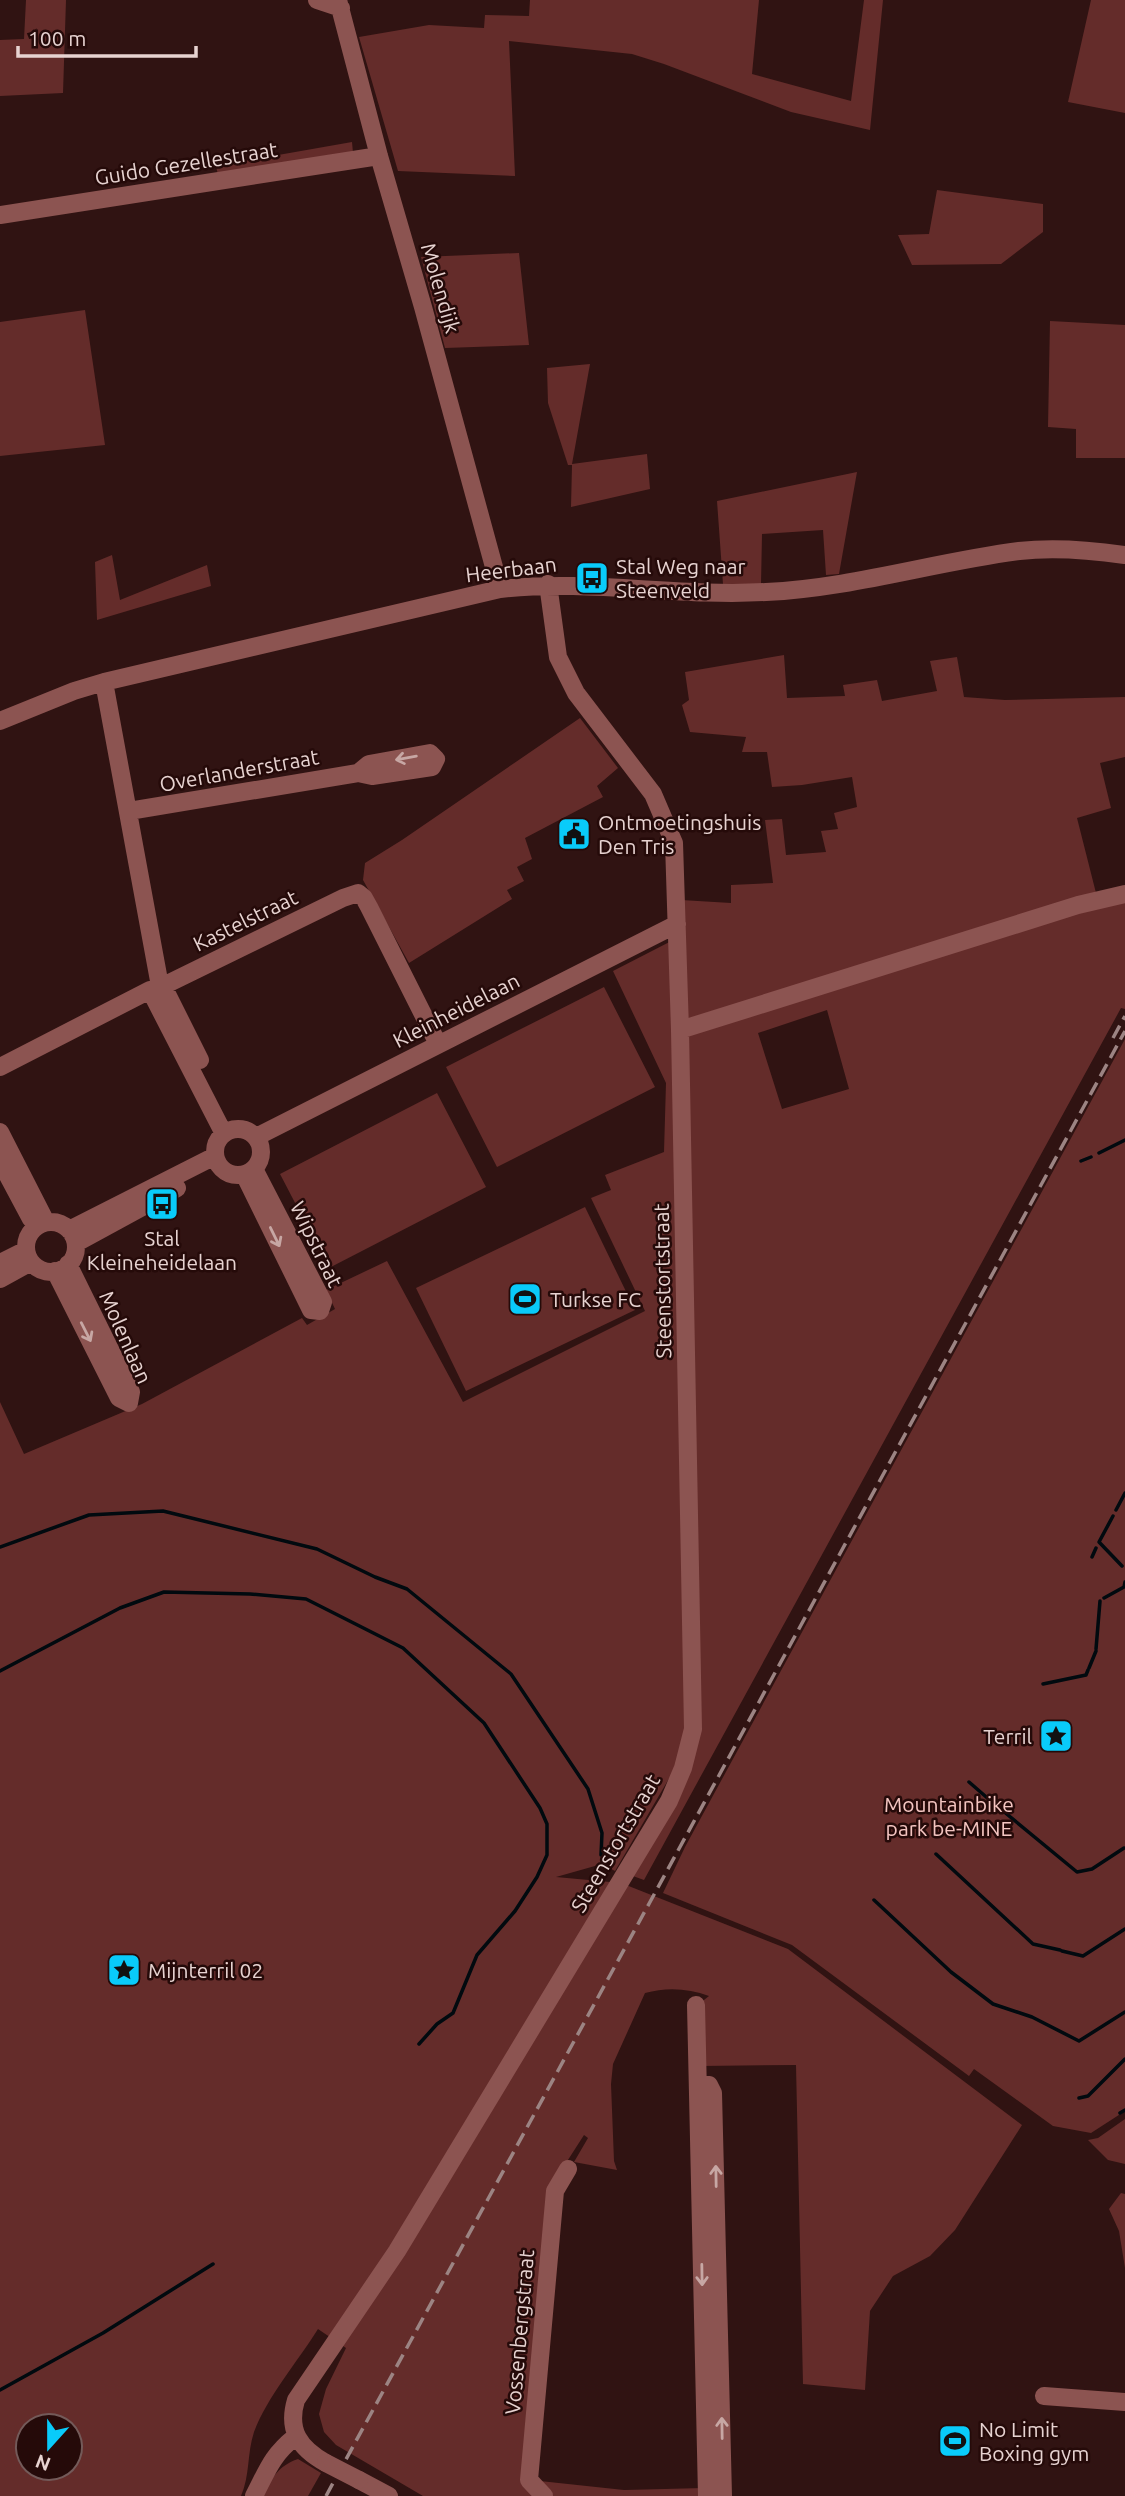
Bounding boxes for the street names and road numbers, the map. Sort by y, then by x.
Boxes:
street label: Guido Gezellestraat [93,137,279,189]
street label: Molendijk [417,240,465,336]
street label: Heerbaan [464,552,558,586]
street label: Overlanderstraat [157,744,321,796]
street label: Kastelstraat [189,884,301,956]
street label: Kleinheidelaan [389,968,523,1052]
street label: Wipstraat [286,1197,348,1291]
street label: Steenstortstraat [649,1203,675,1359]
street label: Molenlaan [95,1287,157,1387]
street label: Steenstortstraat [566,1770,664,1916]
street label: Vossenbergstraat [500,2248,538,2416]

